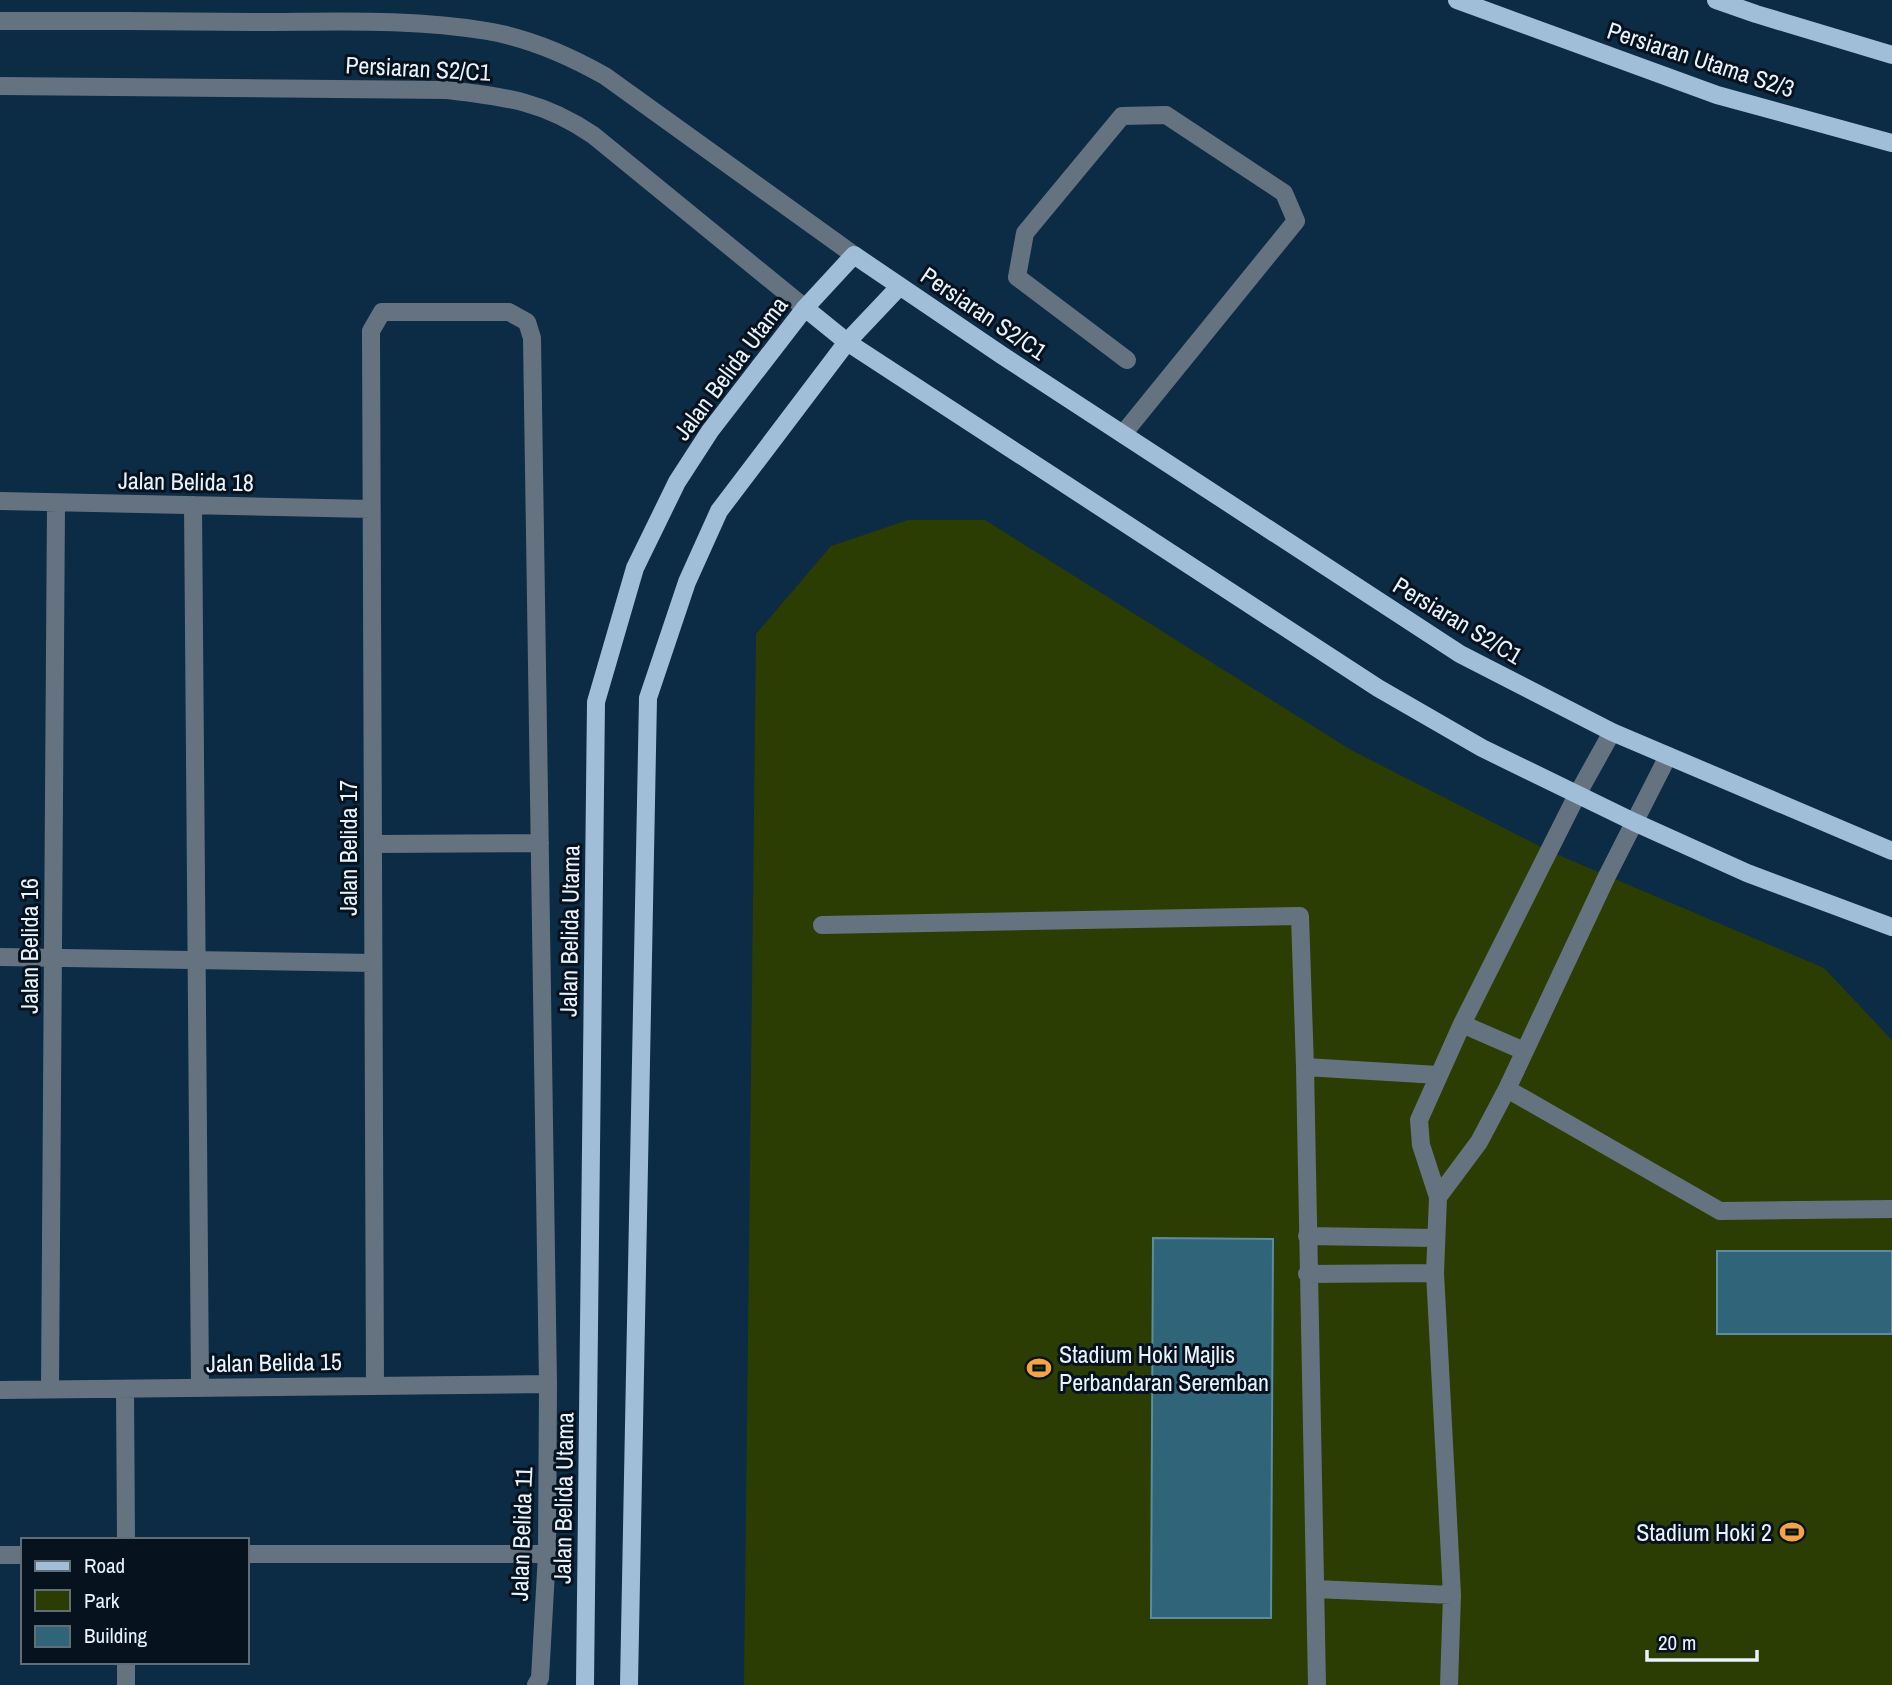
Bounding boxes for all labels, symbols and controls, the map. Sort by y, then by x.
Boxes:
street label: Persiaran Utama S2/3 [1603,14,1799,104]
street label: Persiaran S2/C1 [345,48,492,88]
street label: Persiaran S2/C1 [915,259,1053,367]
street label: Jalan Belida Utama [666,290,794,446]
street label: Jalan Belida 18 [118,464,254,498]
street label: Persiaran S2/C1 [1387,569,1529,671]
street label: Jalan Belida 17 [332,780,364,916]
street label: Jalan Belida Utama [552,845,586,1017]
street label: Jalan Belida 16 [13,878,45,1014]
place label: Stadium Hoki Majlis Perbandaran Seremban [1059,1338,1269,1398]
street label: Jalan Belida 15 [206,1345,342,1379]
sports icon: Stadium Hoki Majlis Perbandaran Seremban [1025,1354,1053,1382]
street label: Jalan Belida Utama [546,1412,580,1584]
street label: Jalan Belida 11 [503,1466,539,1602]
place label: Stadium Hoki 2 [1636,1516,1772,1548]
sports icon: Stadium Hoki 2 [1778,1518,1806,1546]
legend [21,1538,248,1664]
text: Road [84,1551,125,1580]
text: Park [84,1586,120,1615]
scale bar [1647,1618,1757,1662]
text: Building [84,1621,148,1650]
text: 20 m [1658,1628,1696,1657]

